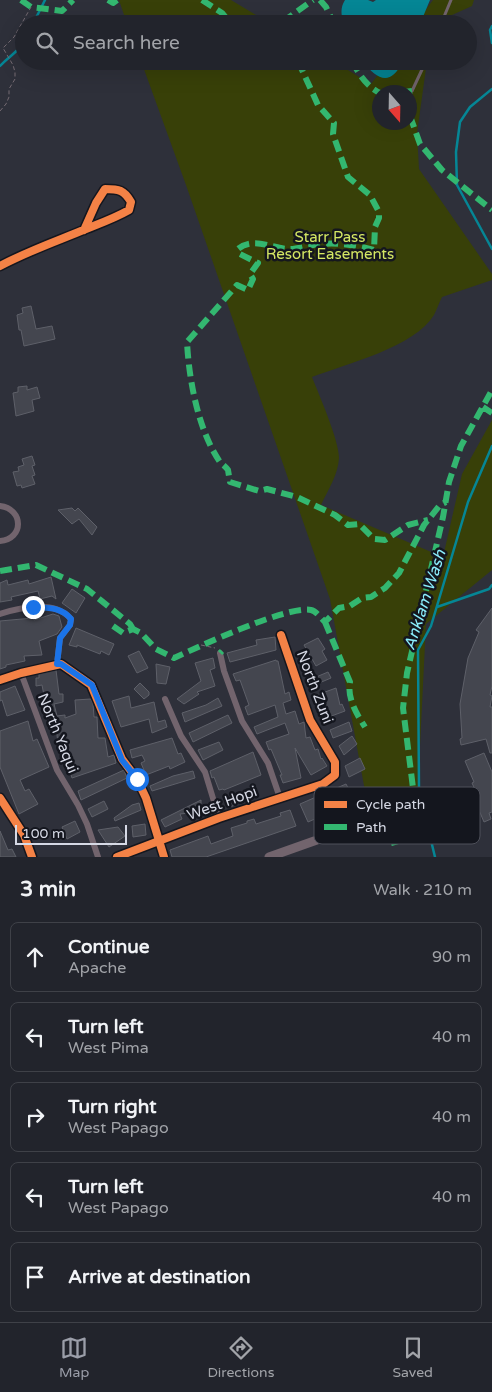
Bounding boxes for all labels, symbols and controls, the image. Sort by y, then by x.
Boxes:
search box [15,15,477,70]
icon: search [33,29,61,57]
text: Search here [73,32,180,54]
north arrow [372,85,417,130]
park label: Starr Pass Resort Easements [266,228,394,263]
water label: Anklam Wash [399,546,451,653]
route end [22,596,45,619]
street label: North Zuni [293,648,337,726]
street label: North Yaqui [34,690,82,776]
route start [126,768,149,791]
street label: West Hopi [185,782,259,824]
legend [314,787,480,844]
text: Cycle path [356,796,425,813]
text: Path [356,819,387,836]
scale bar [15,822,128,845]
text: 100 m [22,825,65,842]
text: 3 min [20,877,76,902]
text: Walk · 210 m [373,880,472,900]
text: Continue [68,936,150,958]
icon: ahead [21,943,49,971]
text: 90 m [432,947,471,967]
text: Apache [68,958,126,978]
text: Turn left [68,1016,144,1038]
icon: left [21,1023,49,1051]
text: 40 m [432,1027,471,1047]
text: West Pima [68,1038,149,1058]
text: Turn right [68,1096,156,1118]
icon: right [21,1103,49,1131]
text: 40 m [432,1107,471,1127]
text: West Papago [68,1118,169,1138]
text: Turn left [68,1176,144,1198]
icon: left [21,1183,49,1211]
text: 40 m [432,1187,471,1207]
text: West Papago [68,1198,169,1218]
icon: arrive [21,1263,49,1291]
text: Arrive at destination [68,1266,251,1288]
tab: Map [59,1334,89,1381]
tab: Directions [207,1334,274,1381]
tab: Saved [392,1334,433,1381]

